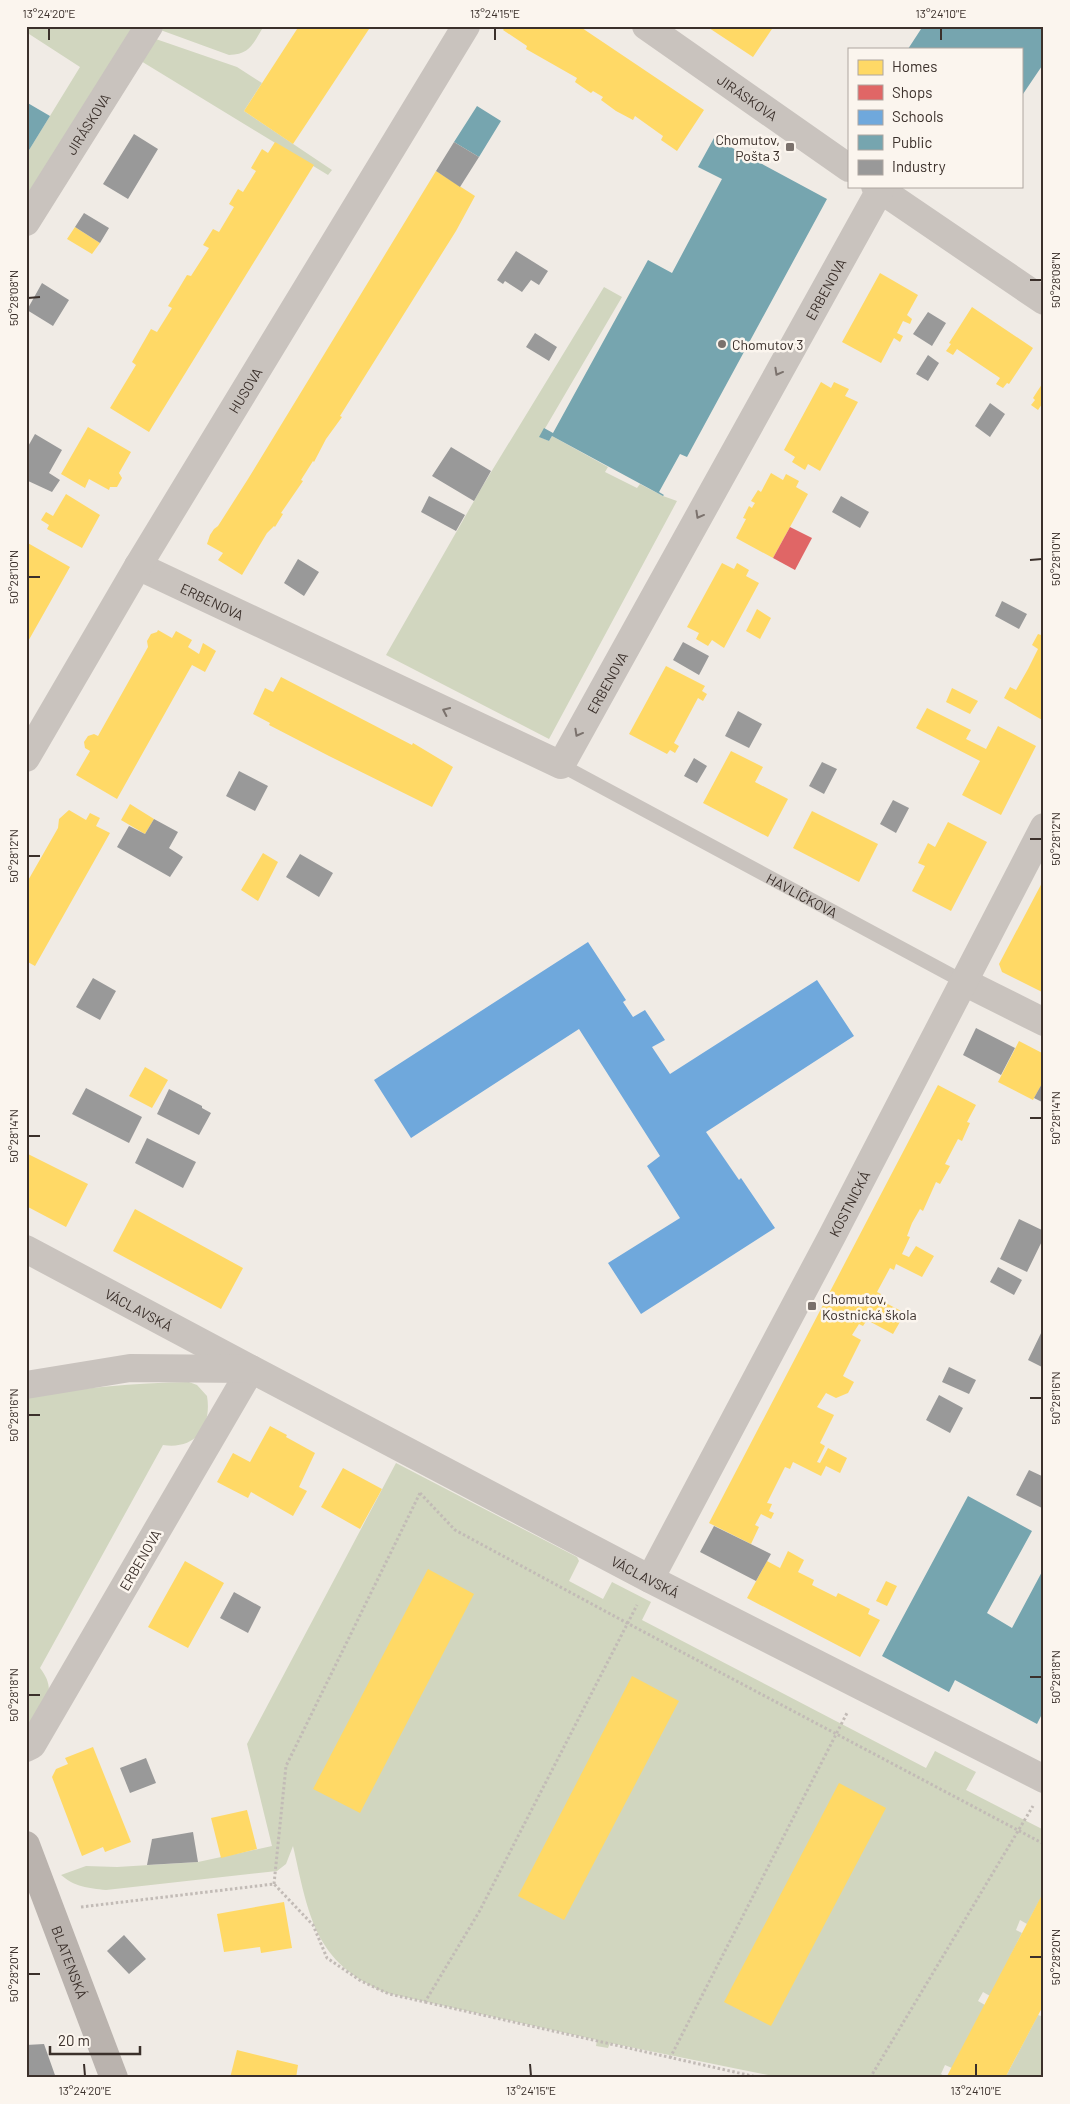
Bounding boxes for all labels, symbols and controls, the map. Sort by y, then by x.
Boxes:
text: 13°24'20"E [22,6,76,20]
text: 13°24'15"E [470,6,520,20]
text: 13°24'10"E [916,6,966,20]
legend [848,48,1022,188]
text: Homes [892,57,937,75]
street label: JIRÁSKOVA [714,70,781,124]
text: Shops [892,83,932,101]
street label: JIRÁSKOVA [62,89,114,158]
text: Schools [892,107,944,125]
place label: Chomutov, Pošta 3 [715,131,780,164]
text: Public [892,133,932,151]
marker: Chomutov, Pošta 3 [784,141,796,153]
text: Industry [892,157,946,175]
text: 50°28'08"N [1048,252,1062,308]
street label: ERBENOVA [801,255,849,323]
text: 50°28'08"N [6,270,20,326]
place label: Chomutov 3 [732,336,804,353]
marker: Chomutov 3 [716,338,728,350]
street label: HUSOVA [224,364,265,416]
one-way arrow [774,367,784,376]
one-way arrow [696,509,706,518]
text: 50°28'10"N [1048,532,1062,586]
text: 50°28'10"N [6,550,20,604]
street label: ERBENOVA [178,579,247,623]
street label: ERBENOVA [583,648,631,716]
one-way arrow [442,706,451,717]
one-way arrow [574,728,584,737]
text: 50°28'12"N [1048,812,1062,866]
text: 50°28'12"N [6,829,20,883]
street label: HAVLÍČKOVA [764,869,841,921]
text: 50°28'14"N [1048,1091,1062,1145]
text: 50°28'14"N [6,1109,20,1163]
street label: KOSTNICKÁ [825,1167,873,1239]
street label: VÁCLAVSKÁ [102,1284,176,1334]
place label: Chomutov, Kostnická škola [822,1290,917,1323]
marker: Chomutov, Kostnická škola [806,1300,818,1312]
text: 50°28'16"N [1048,1371,1062,1425]
text: 50°28'16"N [6,1388,20,1442]
street label: ERBENOVA [116,1526,165,1594]
street label: VÁCLAVSKÁ [609,1552,683,1601]
text: 50°28'18"N [1048,1650,1062,1704]
text: 50°28'18"N [6,1668,20,1722]
street label: BLATENSKÁ [49,1923,92,2001]
text: 50°28'20"N [1048,1929,1062,1985]
text: 50°28'20"N [6,1946,20,2002]
scale bar [50,2024,140,2056]
text: 20 m [58,2031,90,2049]
text: 13°24'20"E [58,2083,112,2097]
text: 13°24'15"E [506,2083,556,2097]
text: 13°24'10"E [951,2083,1001,2097]

